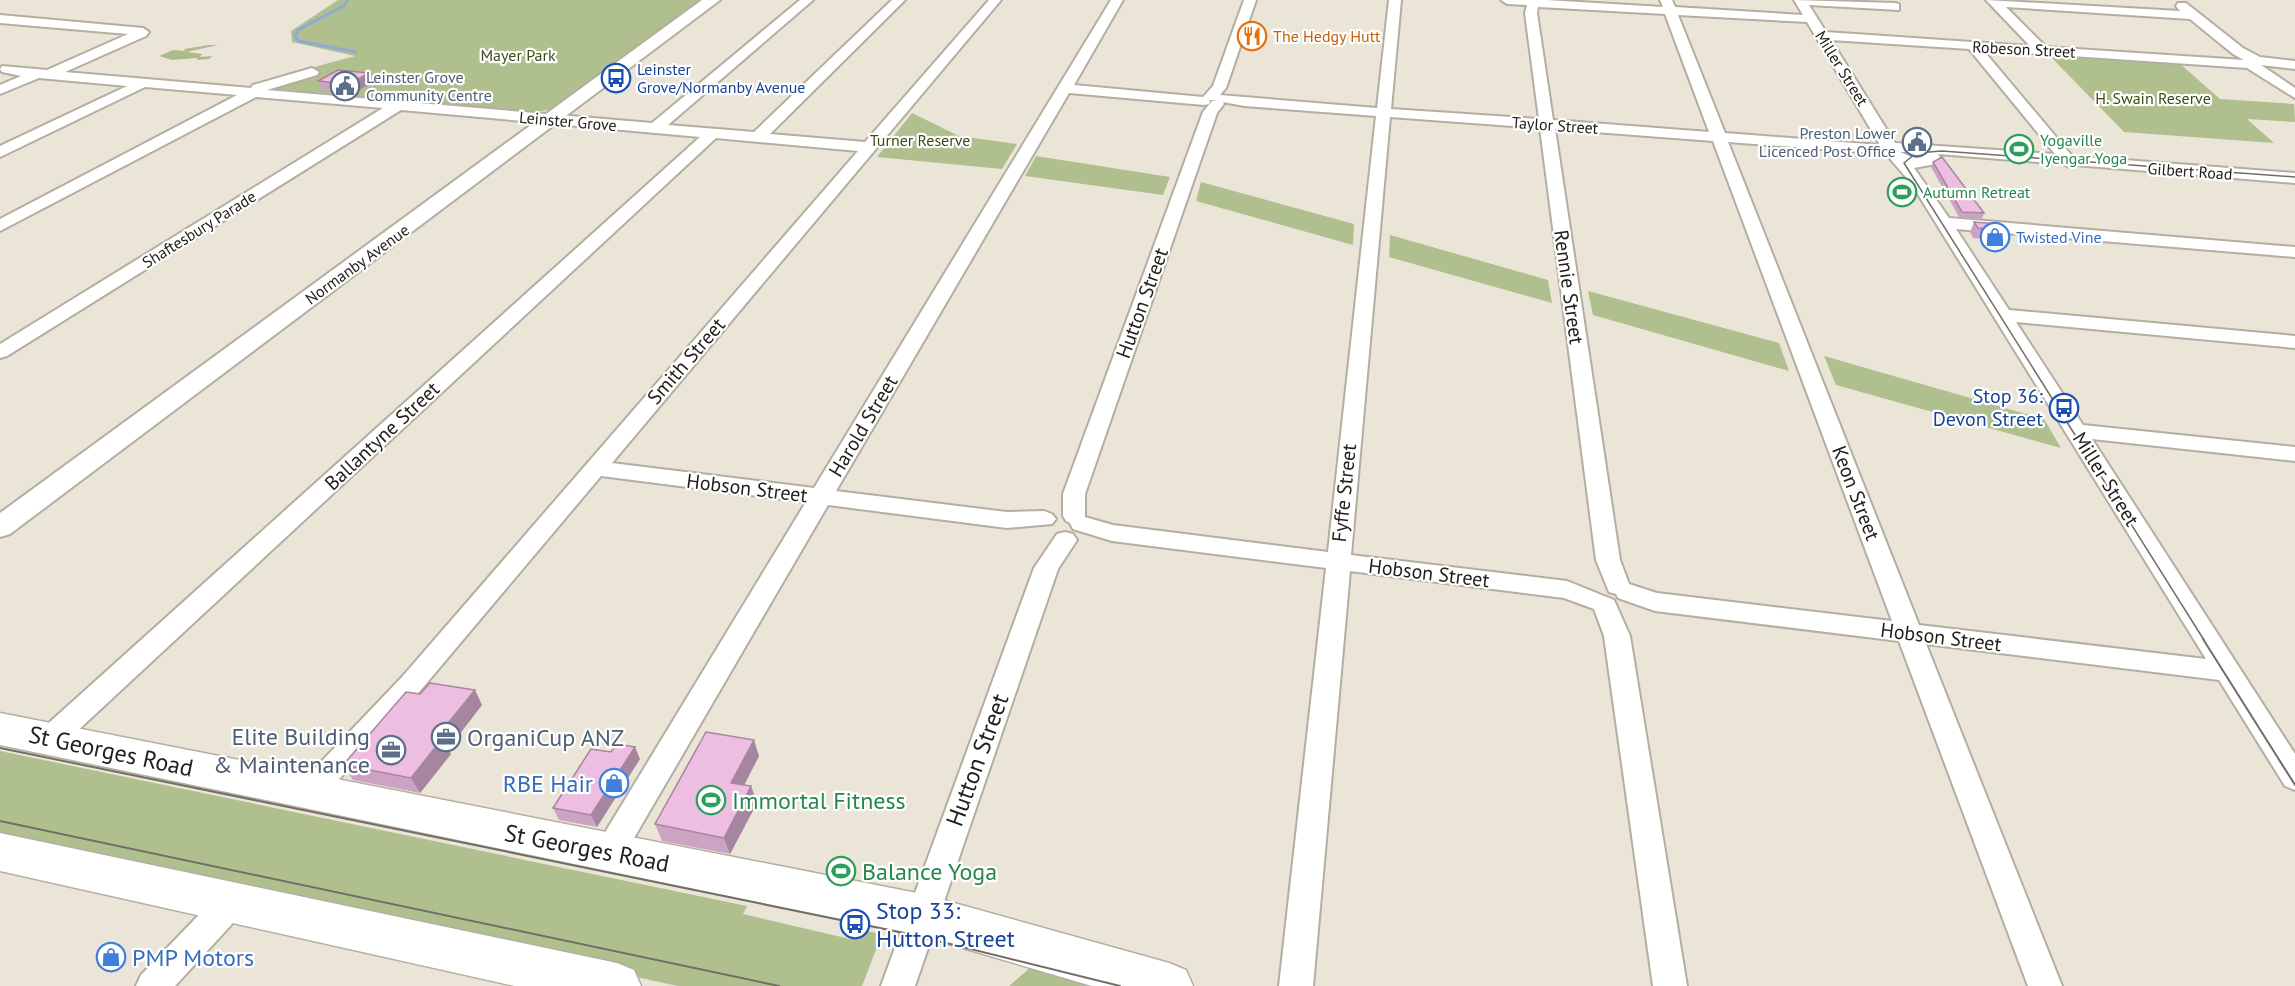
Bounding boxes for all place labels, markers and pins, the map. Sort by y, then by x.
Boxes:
restaurant icon: The Hedgy Hutt [1236,20,1268,52]
place label: The Hedgy Hutt [1273,26,1381,46]
place label: Leinster Grove/Normanby Avenue [637,59,805,97]
bus stop icon: Leinster Grove/Normanby Avenue [600,62,632,94]
place label: Leinster Grove Community Centre [366,67,492,105]
public building icon: Leinster Grove Community Centre [329,70,361,102]
place label: Preston Lower Licenced Post Office [1759,123,1897,161]
public building icon: Preston Lower Licenced Post Office [1901,126,1933,158]
place label: Yogaville Iyengar Yoga [2040,130,2127,168]
sports icon: Yogaville Iyengar Yoga [2003,133,2035,165]
sports icon: Autumn Retreat [1886,176,1918,208]
place label: Autumn Retreat [1923,182,2031,202]
shop icon: Twisted Vine [1979,221,2011,253]
place label: Twisted Vine [2016,227,2102,247]
place label: Stop 36: Devon Street [1933,383,2044,432]
bus stop icon: Stop 36: Devon Street [2048,392,2080,424]
place label: Elite Building & Maintenance [213,721,370,780]
office icon: OrganiCup ANZ [430,721,462,753]
place label: OrganiCup ANZ [467,722,624,753]
office icon: Elite Building & Maintenance [375,734,407,766]
shop icon: RBE Hair [598,767,630,799]
place label: RBE Hair [503,768,593,799]
sports icon: Immortal Fitness [695,784,727,816]
place label: Immortal Fitness [732,785,906,816]
sports icon: Balance Yoga [825,855,857,887]
place label: Balance Yoga [862,856,997,887]
place label: Stop 33: Hutton Street [876,895,1015,954]
bus stop icon: Stop 33: Hutton Street [839,908,871,940]
shop icon: PMP Motors [95,941,127,973]
place label: PMP Motors [132,942,254,973]

